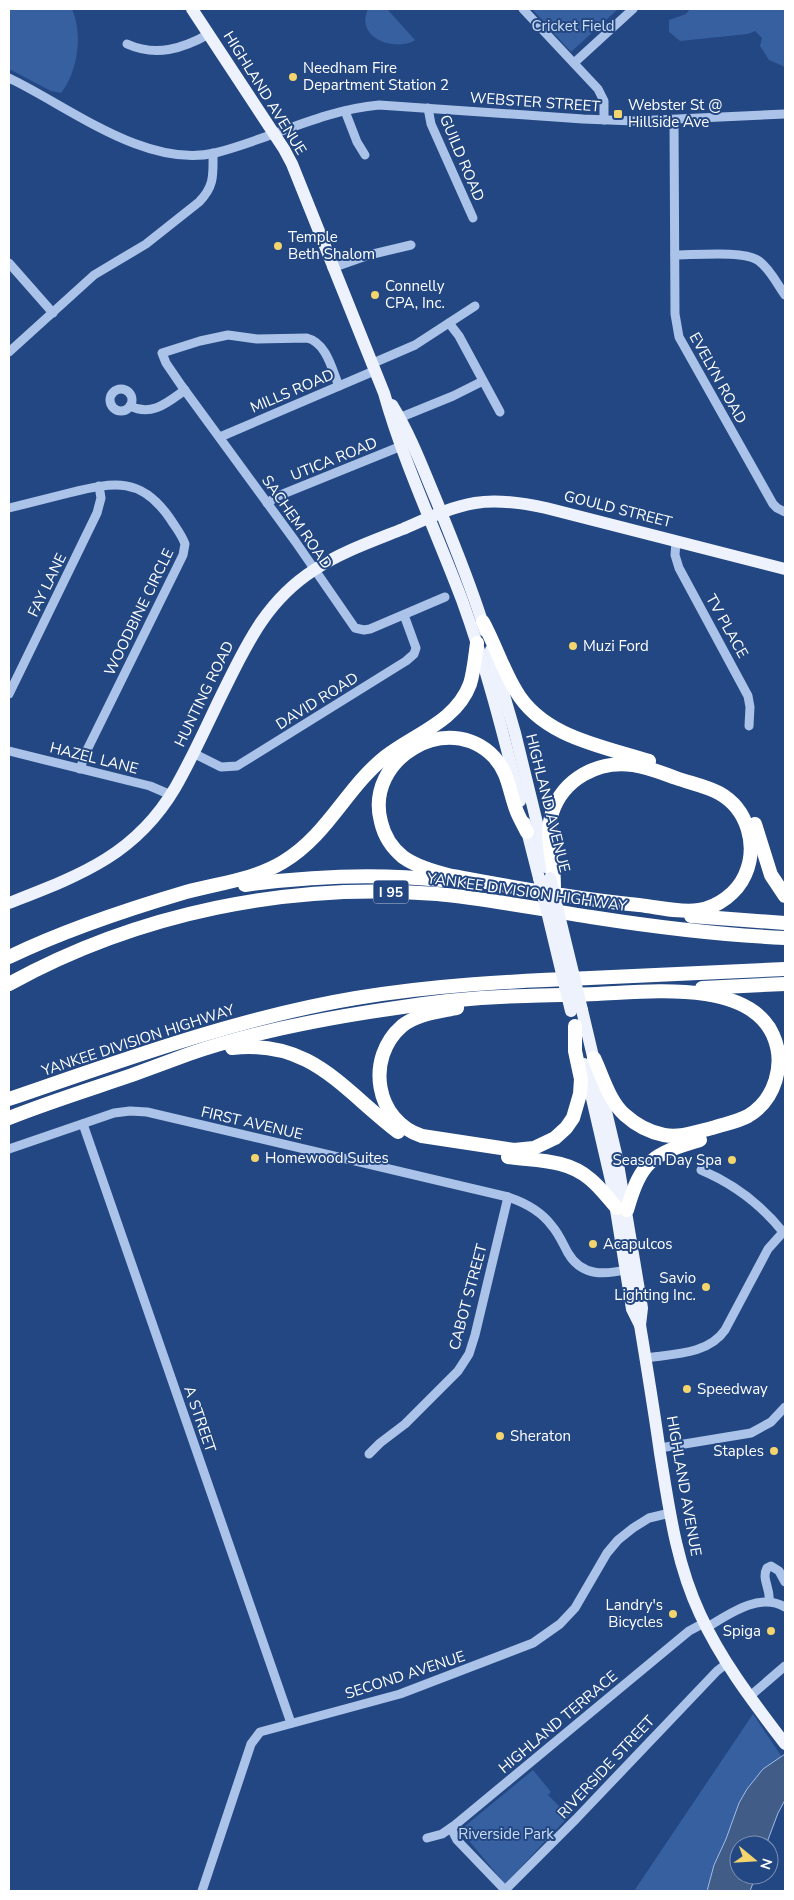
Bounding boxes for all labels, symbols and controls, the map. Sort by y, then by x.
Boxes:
park label: Cricket Field [531,16,615,36]
street label: HIGHLAND AVENUE [219,27,311,159]
place label: Needham Fire Department Station 2 [303,58,449,95]
marker: Needham Fire Department Station 2 [287,71,299,83]
street label: WEBSTER STREET [469,87,601,117]
place label: Webster St @ Hillside Ave [628,95,722,132]
marker: Webster St @ Hillside Ave [612,108,624,120]
street label: GUILD ROAD [435,112,489,204]
place label: Temple Beth Shalom [288,227,375,264]
marker: Temple Beth Shalom [272,240,284,252]
place label: Connelly CPA, Inc. [385,276,445,313]
marker: Connelly CPA, Inc. [369,289,381,301]
street label: EVELYN ROAD [685,329,751,427]
street label: MILLS ROAD [247,364,337,418]
street label: UTICA ROAD [288,433,380,485]
street label: SACHEM ROAD [257,471,337,573]
street label: GOULD STREET [562,486,674,532]
street label: WOODBINE CIRCLE [100,545,178,679]
street label: FAY LANE [23,550,71,620]
street label: TV PLACE [701,590,753,662]
place label: Muzi Ford [583,636,649,656]
street label: HUNTING ROAD [170,638,238,750]
marker: Muzi Ford [567,640,579,652]
street label: DAVID ROAD [272,668,362,734]
street label: HIGHLAND AVENUE [521,732,575,874]
street label: HAZEL LANE [48,737,140,779]
street label: YANKEE DIVISION HIGHWAY [425,868,629,916]
road number: I 95 [374,880,408,904]
street label: YANKEE DIVISION HIGHWAY [38,999,238,1081]
street label: FIRST AVENUE [199,1102,305,1144]
place label: Homewood Suites [265,1148,389,1168]
place label: Season Day Spa [612,1150,722,1170]
marker: Homewood Suites [249,1152,261,1164]
marker: Season Day Spa [726,1154,738,1166]
place label: Acapulcos [603,1234,673,1254]
marker: Acapulcos [587,1238,599,1250]
street label: CABOT STREET [444,1242,492,1352]
place label: Savio Lighting Inc. [614,1268,696,1305]
marker: Savio Lighting Inc. [700,1281,712,1293]
place label: Speedway [697,1379,768,1399]
street label: A STREET [179,1383,221,1455]
marker: Speedway [681,1383,693,1395]
street label: HIGHLAND AVENUE [662,1414,706,1558]
place label: Sheraton [510,1426,571,1446]
marker: Sheraton [494,1430,506,1442]
place label: Staples [713,1441,764,1461]
marker: Staples [768,1445,780,1457]
place label: Landry's Bicycles [606,1595,663,1632]
marker: Landry's Bicycles [667,1608,679,1620]
place label: Spiga [723,1621,761,1641]
marker: Spiga [765,1625,777,1637]
street label: SECOND AVENUE [342,1646,468,1704]
street label: HIGHLAND TERRACE [494,1666,622,1778]
street label: RIVERSIDE STREET [553,1711,659,1823]
park label: Riverside Park [458,1824,554,1844]
north arrow [729,1835,779,1885]
text: N [755,1856,777,1872]

